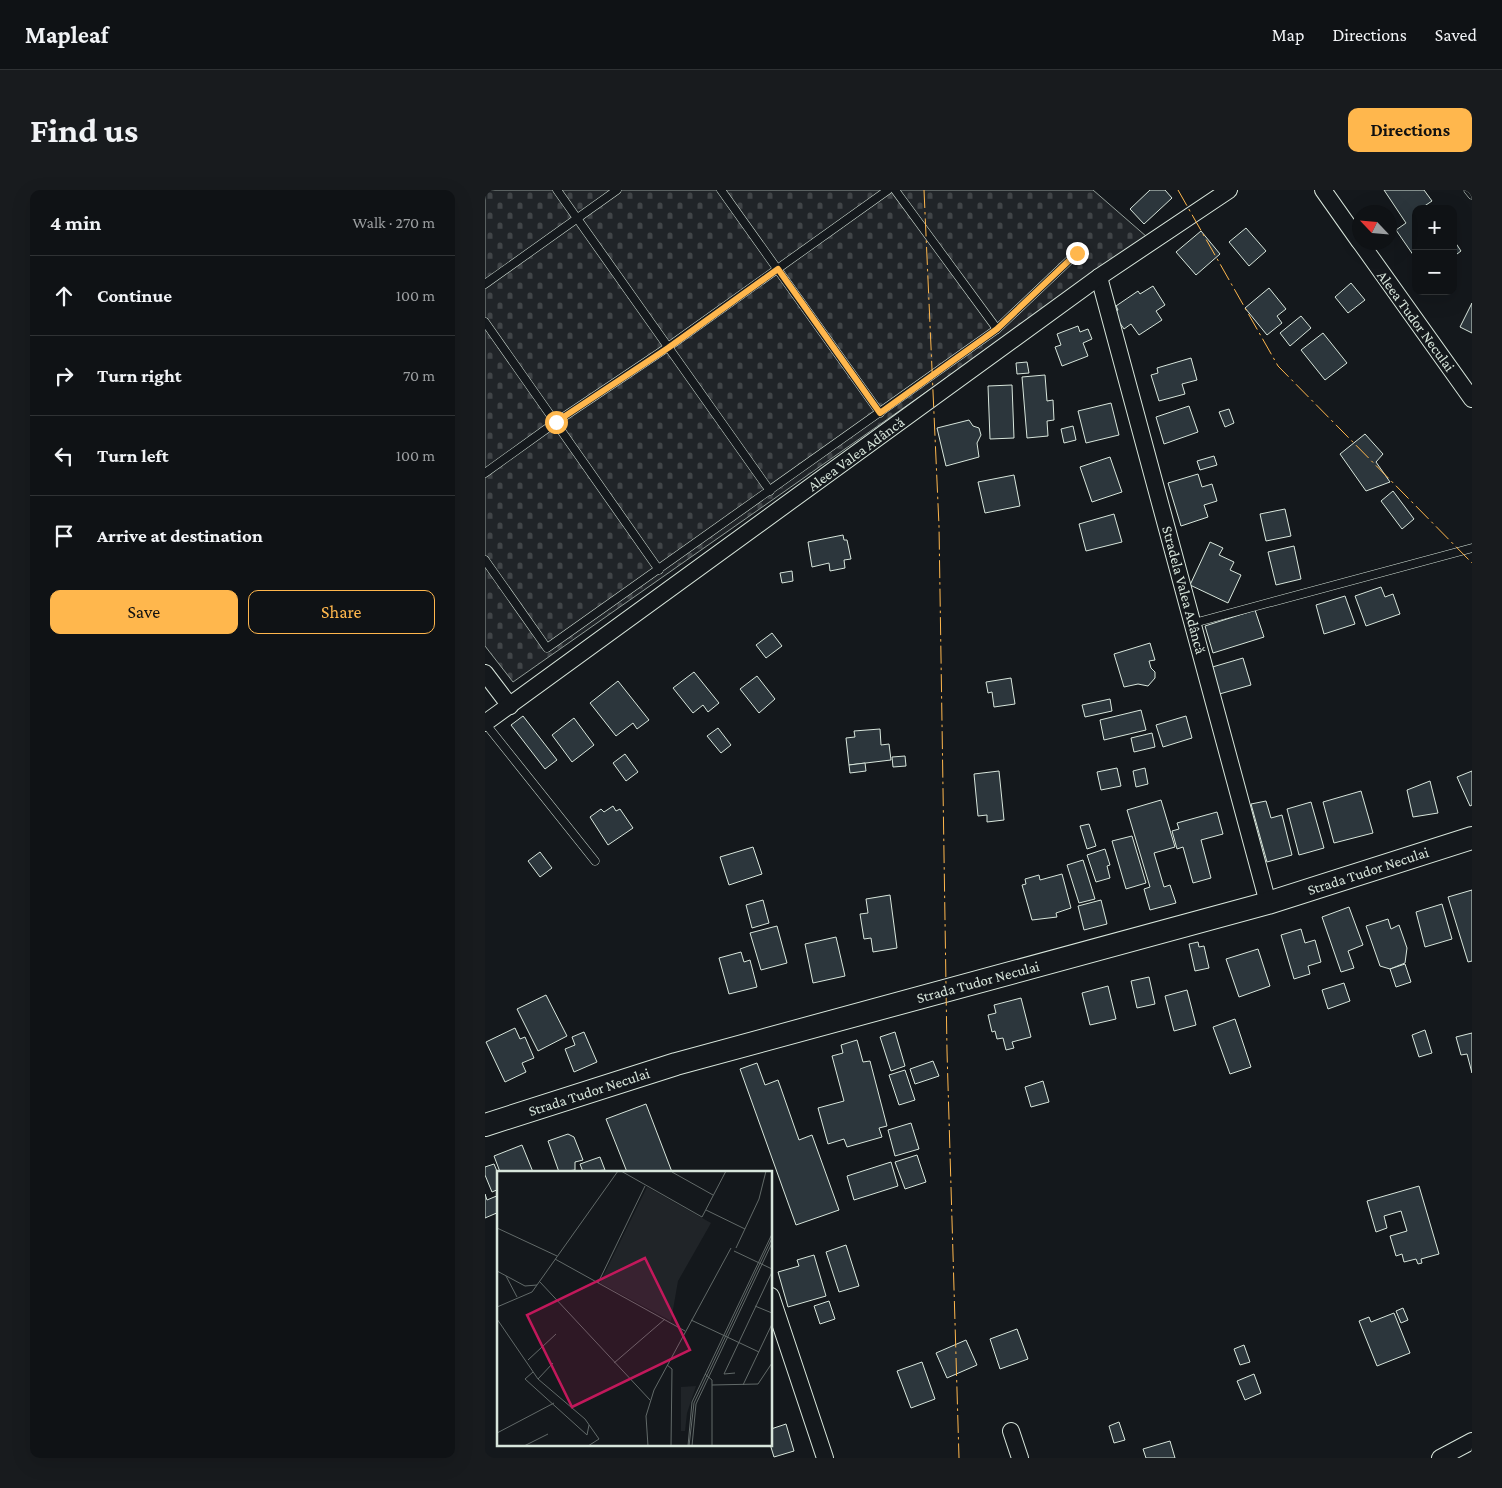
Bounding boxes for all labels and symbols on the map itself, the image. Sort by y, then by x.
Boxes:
north arrow [1352,205,1397,250]
route end [1066,242,1089,265]
street label: Aleea Tudor Neculai [1374,268,1458,374]
route start [545,411,568,434]
street label: Aleea Valea Adâncă [805,414,907,494]
street label: Stradela Valea Adâncă [1159,524,1209,656]
street label: Strada Tudor Neculai [1305,844,1431,898]
street label: Strada Tudor Neculai [915,958,1041,1006]
street label: Strada Tudor Neculai [526,1065,652,1119]
inset map [497,1171,773,1446]

